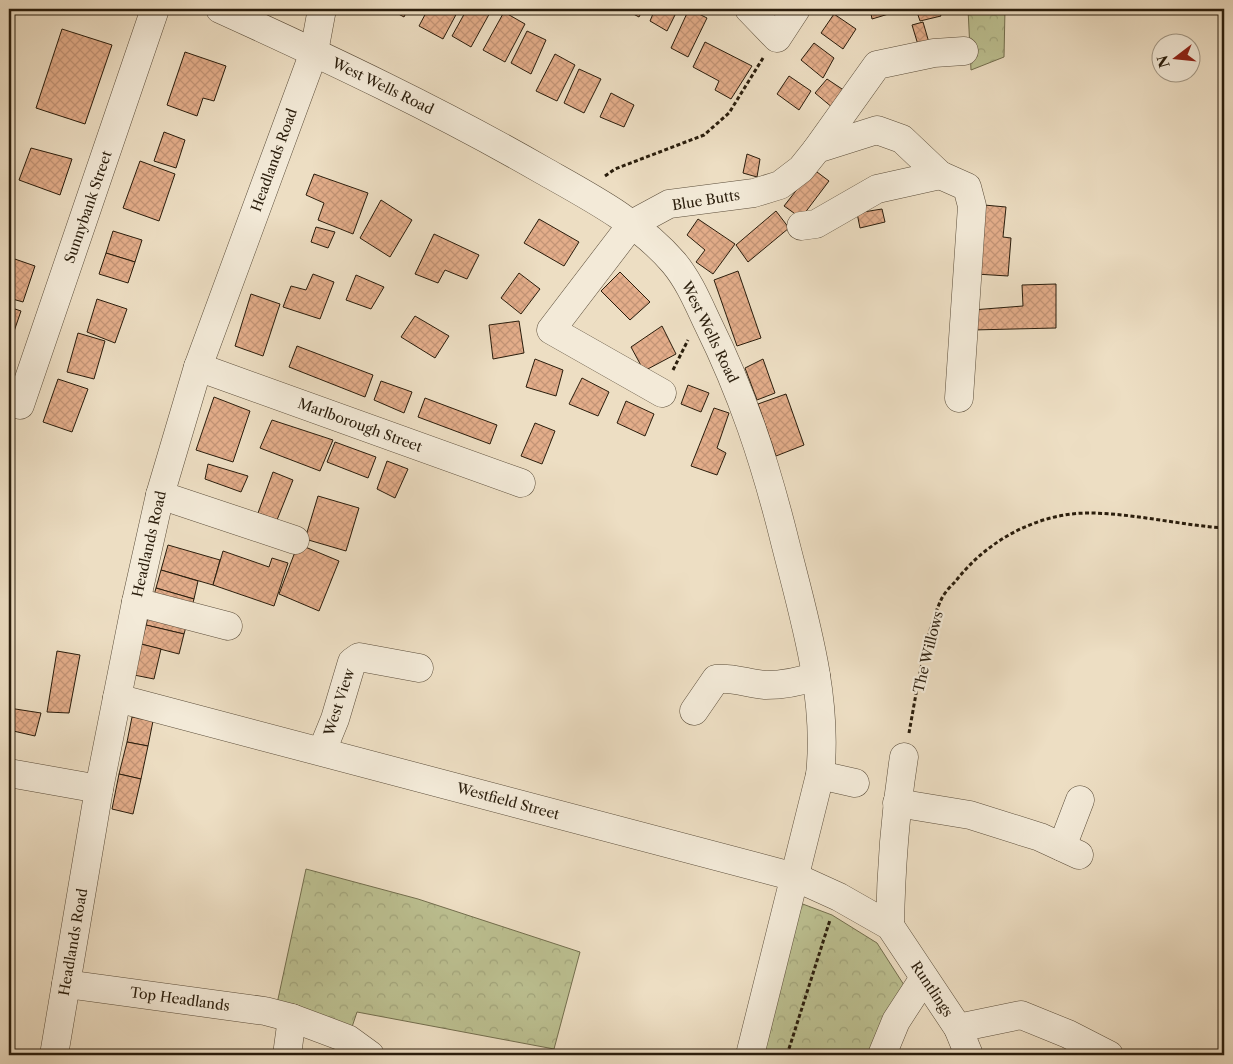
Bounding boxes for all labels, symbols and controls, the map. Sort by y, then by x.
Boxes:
north arrow [1150,32,1200,82]
street label: West Wells Road [328,53,437,119]
text: N [1153,53,1174,70]
street label: Headlands Road [247,105,301,214]
street label: Sunnybank Street [60,148,116,266]
street label: Blue Butts [671,186,741,214]
street label: West Wells Road [677,277,743,386]
street label: Marlborough Street [295,394,425,456]
street label: Headlands Road [128,489,170,599]
street label: The Willows [909,609,947,695]
street label: West View [319,666,358,739]
street label: Westfield Street [454,778,561,823]
street label: Headlands Road [55,886,91,997]
street label: Runtlings [907,958,957,1020]
street label: Top Headlands [129,983,231,1015]

